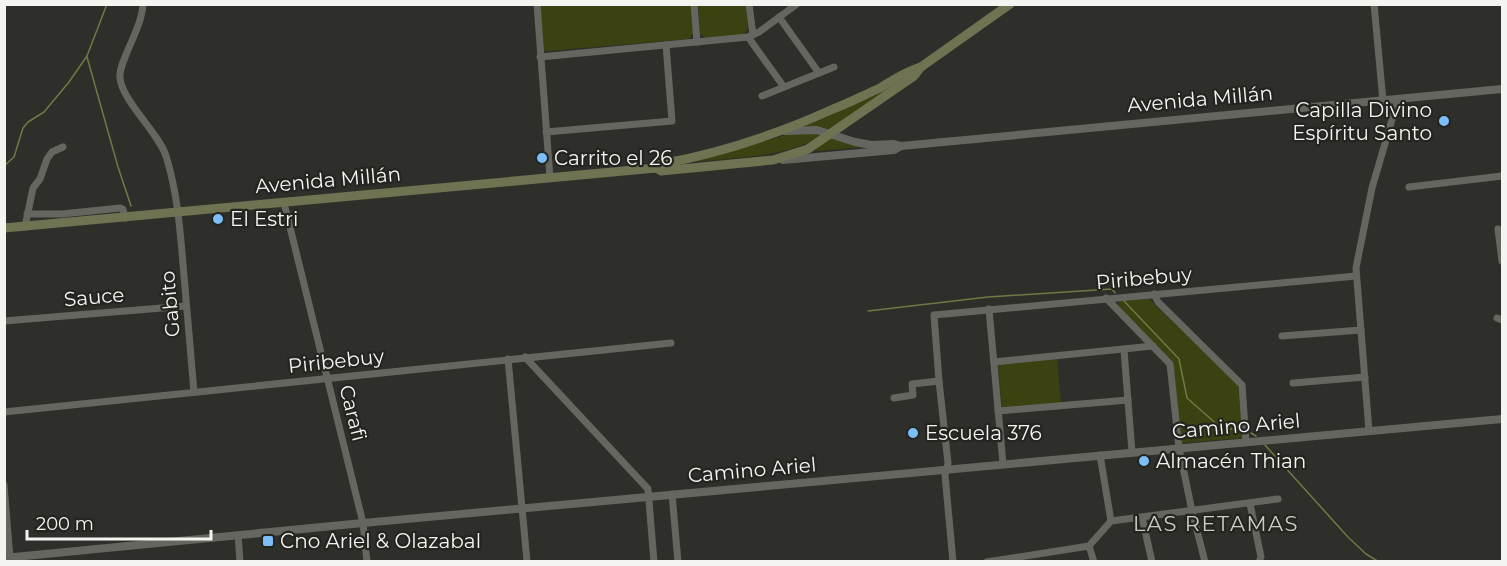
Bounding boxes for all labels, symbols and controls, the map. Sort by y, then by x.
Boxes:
street label: Avenida Millán [1126,81,1274,117]
place label: Capilla Divino Espíritu Santo [1292,98,1432,145]
marker: Capilla Divino Espíritu Santo [1437,114,1451,128]
place label: Carrito el 26 [554,146,672,170]
marker: Carrito el 26 [535,151,549,165]
street label: Avenida Millán [254,162,402,198]
place label: El Estri [230,207,298,231]
marker: El Estri [211,212,225,226]
street label: Piribebuy [1095,262,1193,294]
street label: Gabito [155,270,185,338]
street label: Sauce [63,282,125,312]
street label: Piribebuy [287,344,385,378]
street label: Carafi [334,382,372,444]
street label: Camino Ariel [1171,408,1301,444]
place label: Escuela 376 [925,421,1042,445]
marker: Escuela 376 [906,426,920,440]
place label: Almacén Thian [1156,449,1306,473]
street label: Camino Ariel [687,452,817,488]
marker: Almacén Thian [1137,454,1151,468]
scale bar [27,503,212,541]
district label: LAS RETAMAS [1133,511,1299,536]
text: 200 m [36,513,94,535]
place label: Cno Ariel & Olazabal [280,529,481,553]
marker: Cno Ariel & Olazabal [261,534,275,548]

